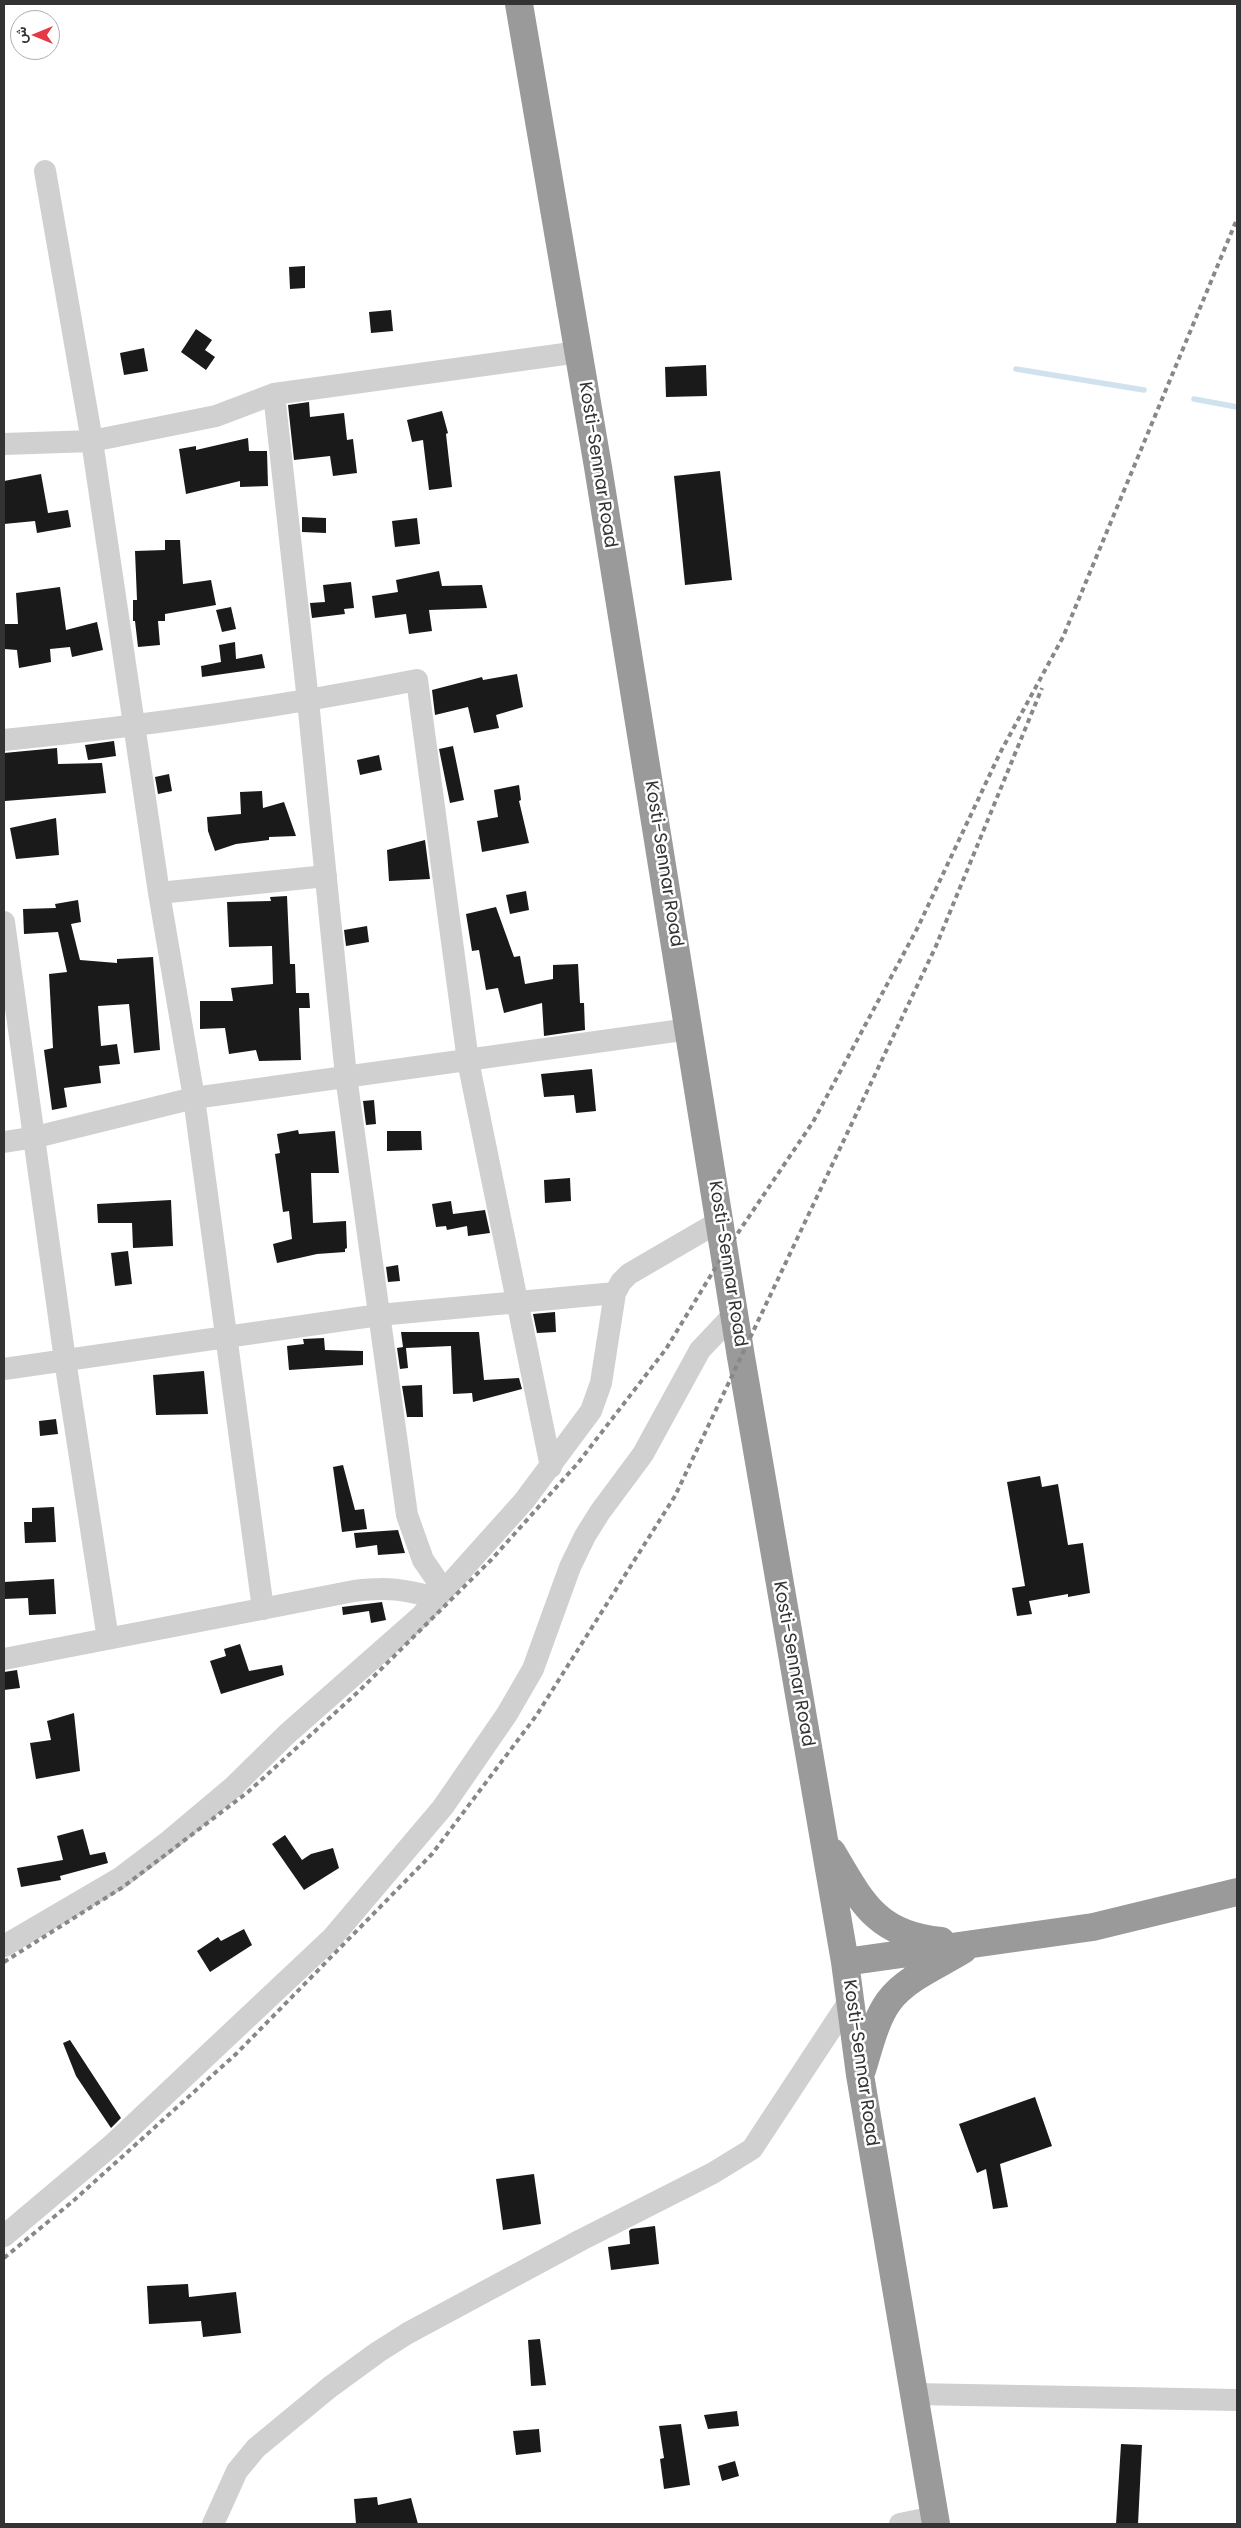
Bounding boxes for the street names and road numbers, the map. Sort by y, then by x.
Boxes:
street label: Kosti-Sennar Road [573,380,621,550]
street label: Kosti-Sennar Road [639,779,687,949]
street label: Kosti-Sennar Road [703,1179,751,1349]
street label: Kosti-Sennar Road [768,1579,818,1749]
street label: Kosti-Sennar Road [838,1978,882,2148]

